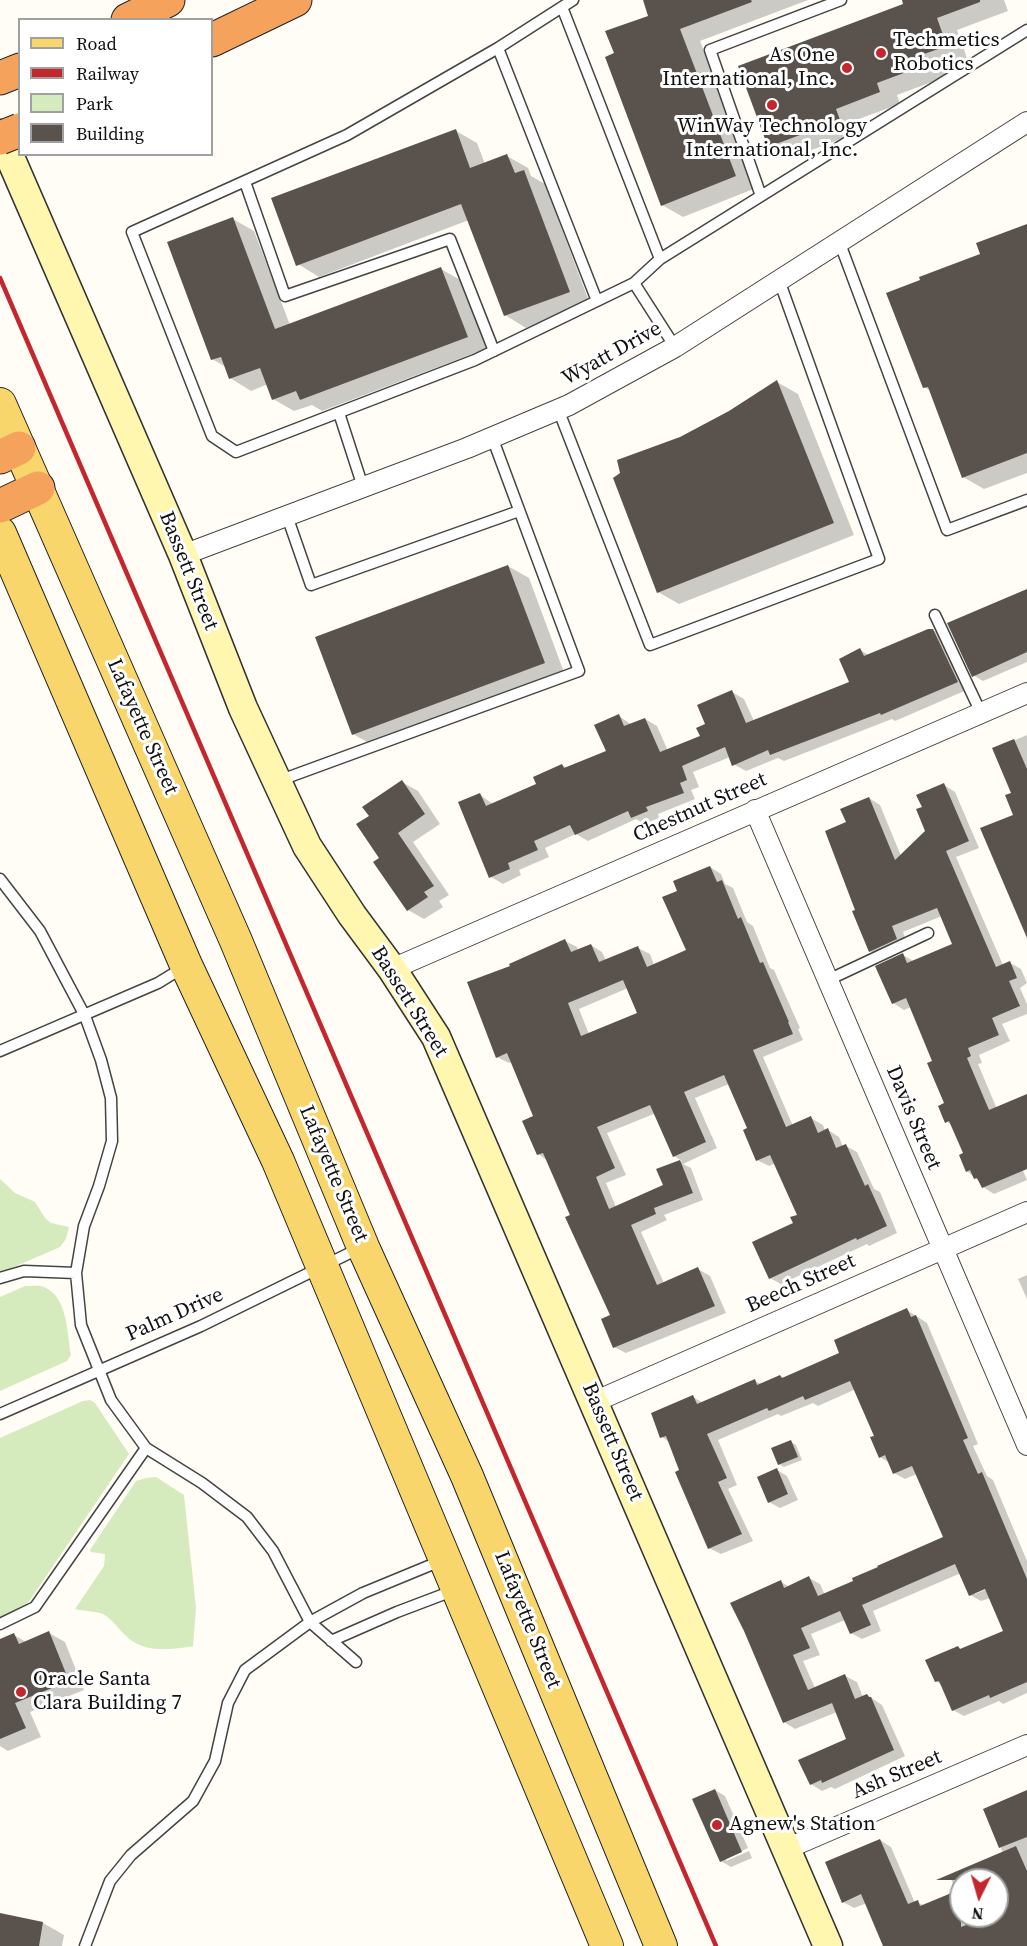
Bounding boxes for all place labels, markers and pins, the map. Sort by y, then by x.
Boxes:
place label: Techmetics Robotics [893,28,1000,78]
place label: As One International, Inc. [662,43,835,93]
marker: Techmetics Robotics [874,46,888,60]
marker: As One International, Inc. [840,61,854,75]
marker: WinWay Technology International, Inc. [765,98,779,112]
place label: WinWay Technology International, Inc. [677,114,867,164]
place label: Oracle Santa Clara Building 7 [33,1667,182,1717]
marker: Oracle Santa Clara Building 7 [14,1685,28,1699]
place label: Agnew's Station [729,1812,876,1838]
marker: Agnew's Station [710,1818,724,1832]

